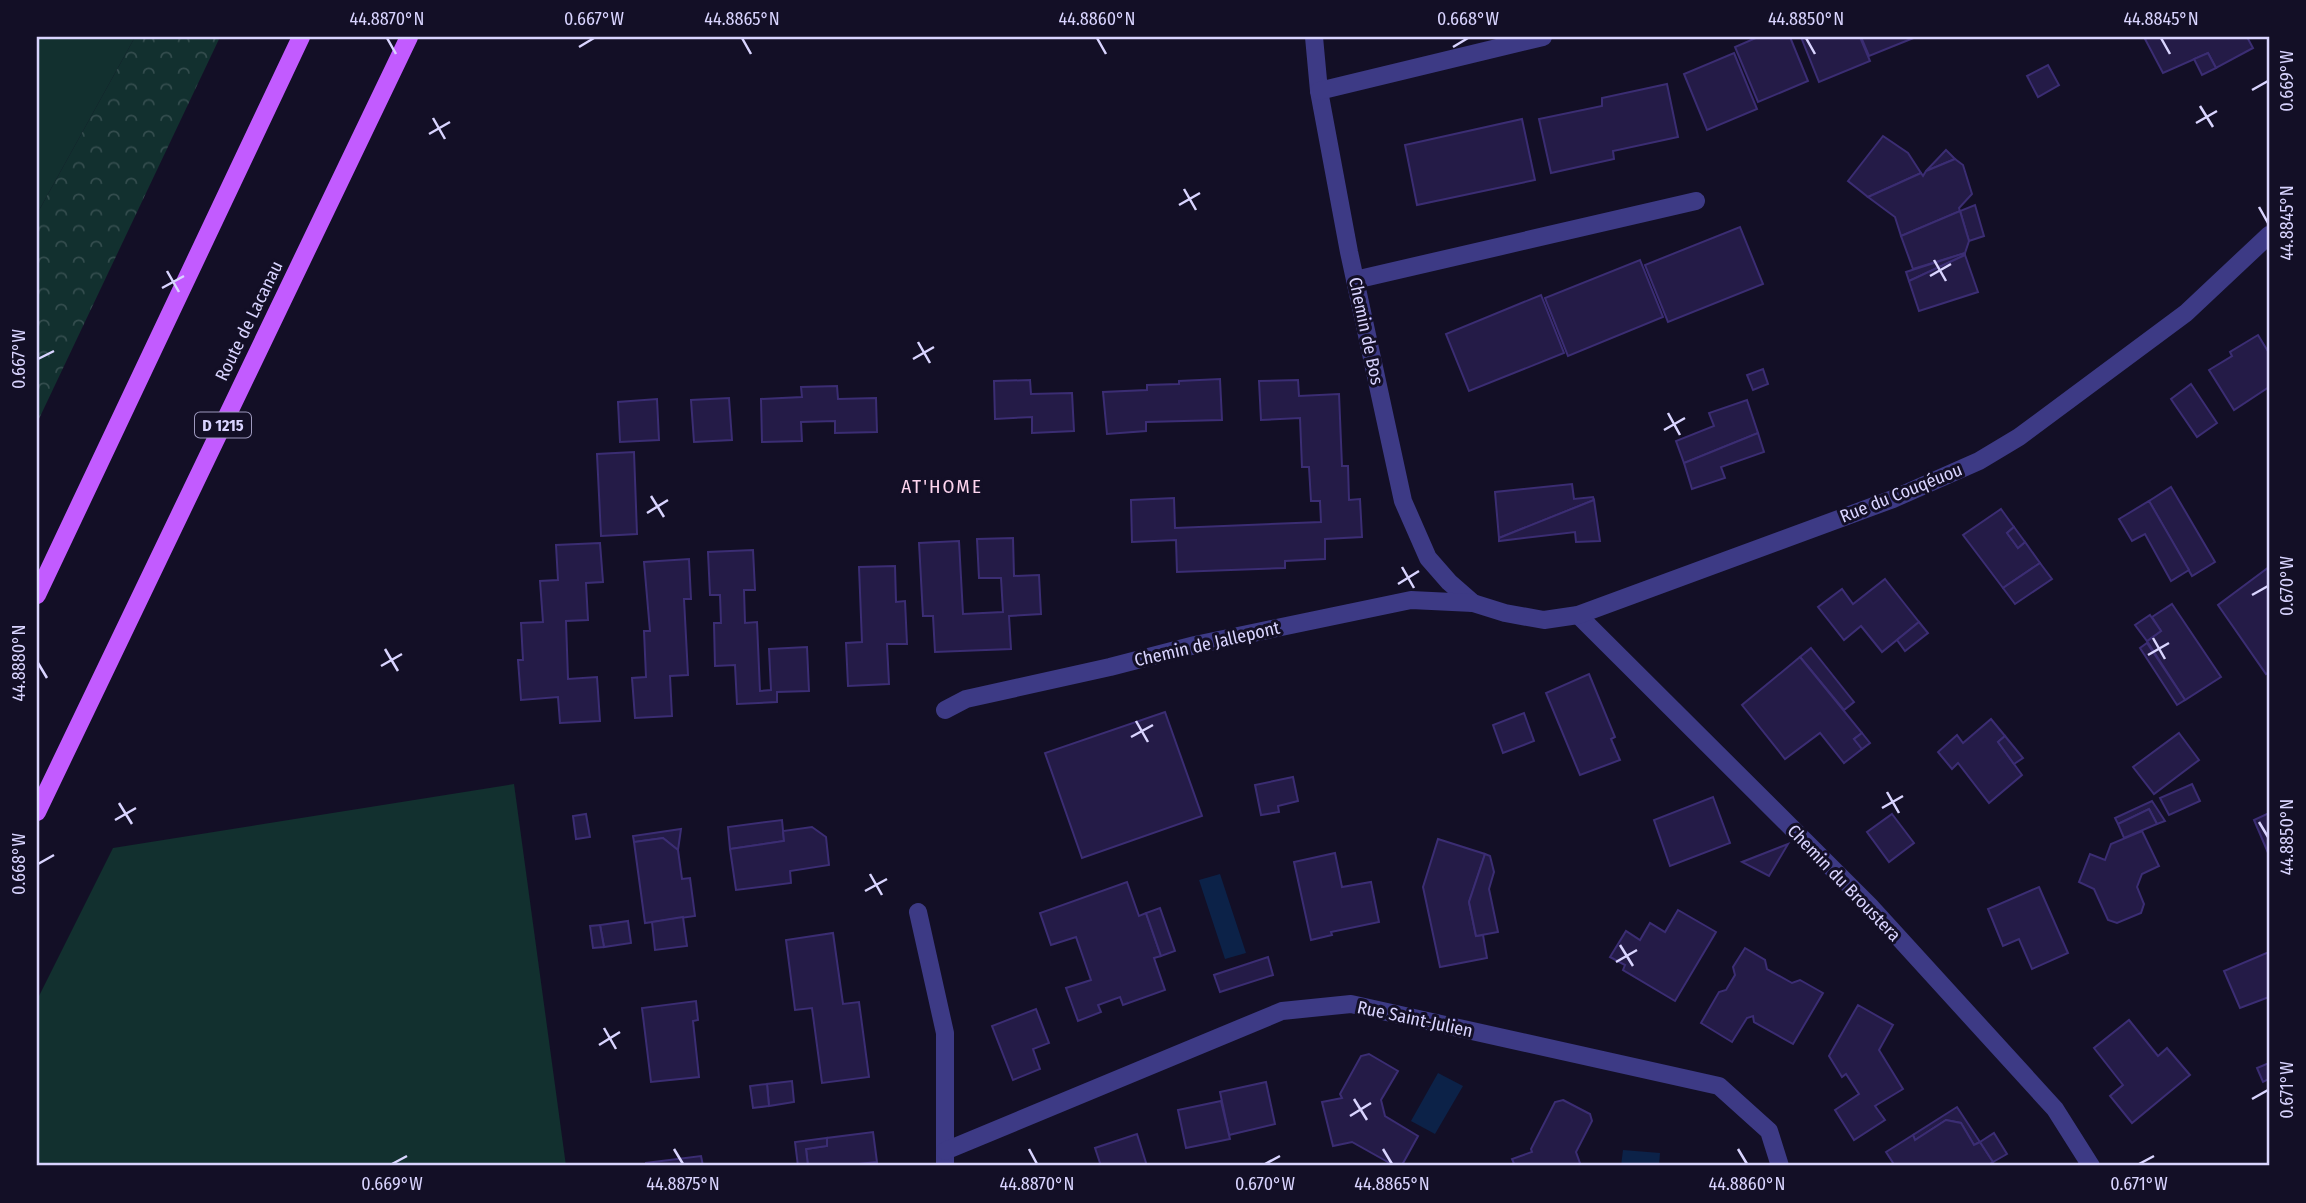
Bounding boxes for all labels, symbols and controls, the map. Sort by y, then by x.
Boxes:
text: 44.8870°N [350,8,424,30]
text: 0.667°W [564,8,624,30]
text: 44.8865°N [704,8,780,30]
text: 44.8860°N [1059,8,1135,30]
text: 0.668°W [1437,8,1499,30]
text: 44.8850°N [1768,8,1844,30]
text: 44.8845°N [2123,8,2199,30]
text: 0.669°W [2276,50,2298,112]
text: 44.8845°N [2276,185,2298,261]
street label: Route de Lacanau [210,257,288,385]
street label: Chemin de Bos [1344,275,1388,387]
text: 0.667°W [8,329,30,389]
road number: D 1215 [195,412,251,438]
street label: Rue du Couqéuou [1837,458,1965,528]
district label: AT'HOME [901,475,983,498]
text: 0.670°W [2276,555,2298,616]
street label: Chemin de Jallepont [1132,617,1282,671]
text: 44.8880°N [8,625,30,702]
text: 44.8850°N [2276,799,2298,875]
street label: Chemin du Broustera [1783,820,1906,946]
text: 0.668°W [8,833,30,895]
street label: Rue Saint-Julien [1355,996,1475,1042]
text: 0.671°W [2276,1061,2298,1119]
text: 0.669°W [361,1173,423,1195]
text: 44.8875°N [646,1173,720,1195]
text: 44.8870°N [1000,1173,1074,1195]
text: 0.670°W [1235,1173,1296,1195]
text: 44.8865°N [1354,1173,1430,1195]
text: 44.8860°N [1709,1173,1785,1195]
text: 0.671°W [2110,1173,2168,1195]

